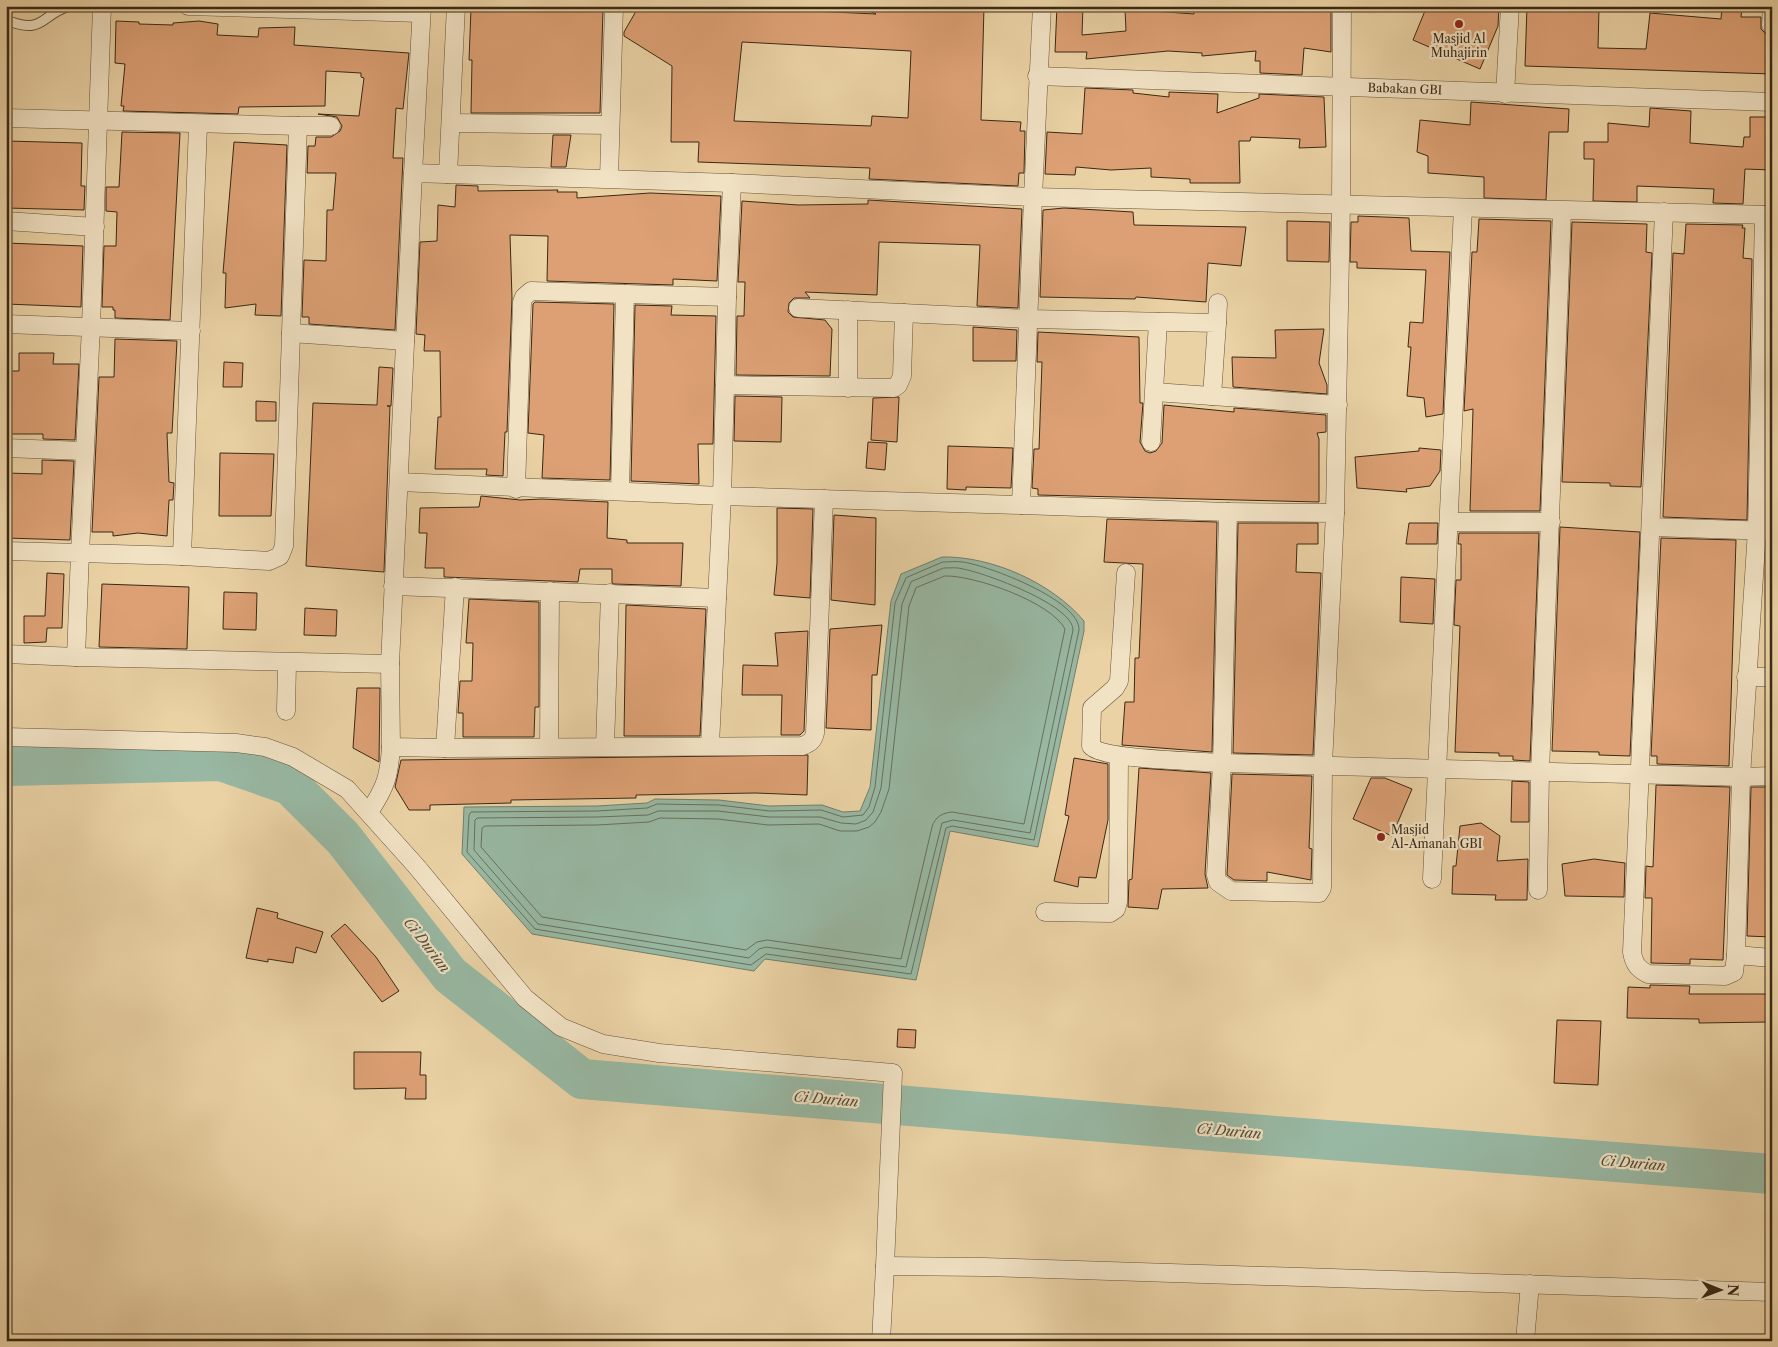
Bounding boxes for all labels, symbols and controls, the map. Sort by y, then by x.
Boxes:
marker: Masjid Al Muhajirin [1453,18,1465,30]
place label: Masjid Al Muhajirin [1431,31,1488,60]
street label: Babakan GBI [1368,80,1443,97]
place label: Masjid Al-Amanah GBI [1390,822,1482,851]
marker: Masjid Al-Amanah GBI [1375,831,1387,843]
water label: Ci Durian [400,914,454,976]
water label: Ci Durian [793,1087,859,1111]
water label: Ci Durian [1196,1119,1262,1143]
water label: Ci Durian [1600,1151,1666,1175]
north arrow [1696,1264,1746,1314]
text: N [1724,1284,1742,1296]

